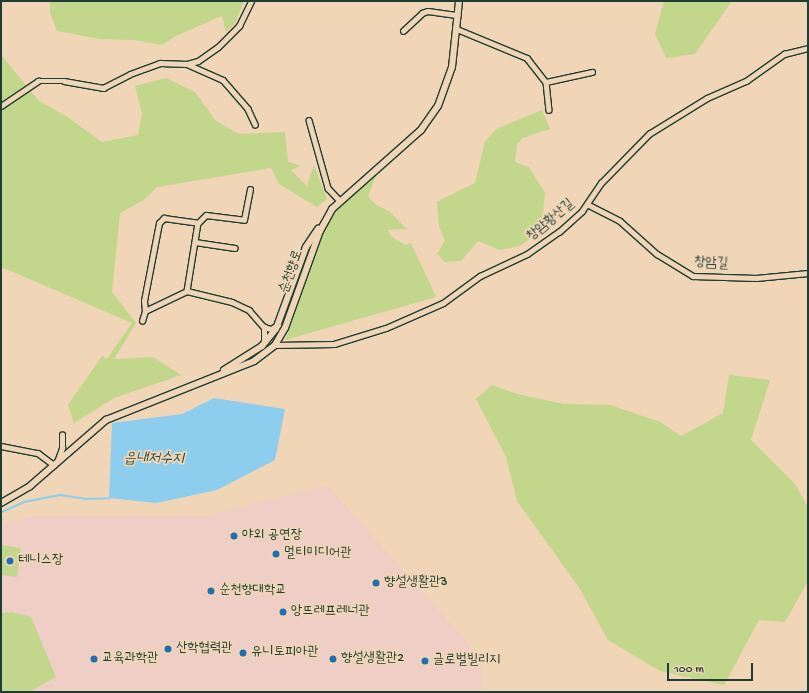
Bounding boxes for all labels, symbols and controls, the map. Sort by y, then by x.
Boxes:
street label: 창암황산길 [524,196,578,246]
street label: 순천향로 [276,248,308,296]
street label: 창암길 [694,255,728,273]
water label: 읍내저수지 [124,451,184,469]
place label: 야외 공연장 [242,528,302,544]
marker: 야외 공연장 [229,531,239,541]
place label: 멀티미디어관 [284,546,352,562]
marker: 멀티미디어관 [271,549,281,559]
place label: 테니스장 [18,553,63,569]
marker: 테니스장 [5,556,15,566]
place label: 향설생활관3 [384,575,448,591]
marker: 향설생활관3 [371,578,381,588]
place label: 순천향대학교 [219,583,287,599]
marker: 순천향대학교 [206,586,216,596]
place label: 앙뜨레프레너관 [291,604,370,620]
marker: 앙뜨레프레너관 [278,607,288,617]
place label: 산학협력관 [176,641,232,657]
marker: 산학협력관 [163,644,173,654]
place label: 유니토피아관 [251,645,319,661]
marker: 유니토피아관 [238,648,248,658]
place label: 교육과학관 [102,651,158,667]
place label: 향설생활관2 [341,651,404,667]
place label: 글로벌빌리지 [433,653,501,669]
marker: 교육과학관 [89,654,99,664]
marker: 향설생활관2 [328,654,338,664]
scale bar [669,655,755,681]
marker: 글로벌빌리지 [420,656,430,666]
text: 100 m [674,663,704,677]

